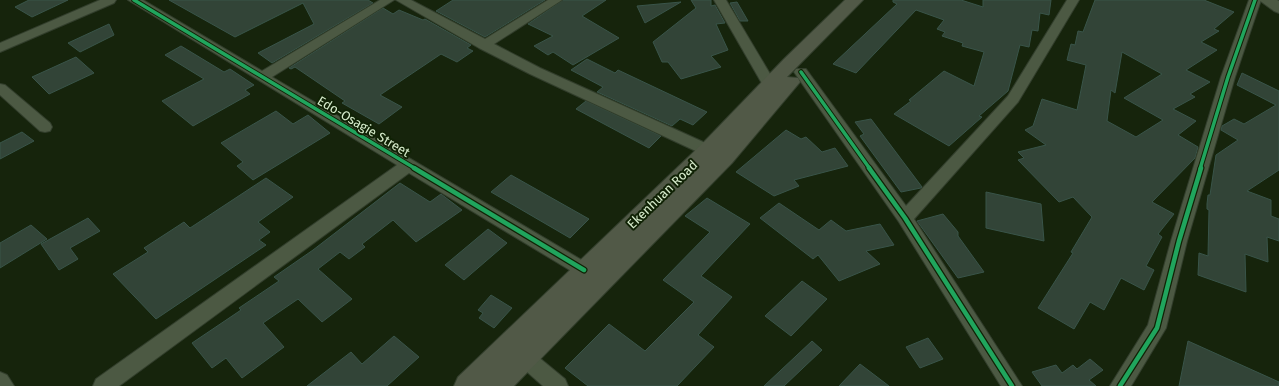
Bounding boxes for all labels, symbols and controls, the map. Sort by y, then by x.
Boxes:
street label: Edo-Osagie Street [315,93,413,160]
street label: Ekenhuan Road [624,157,700,232]

